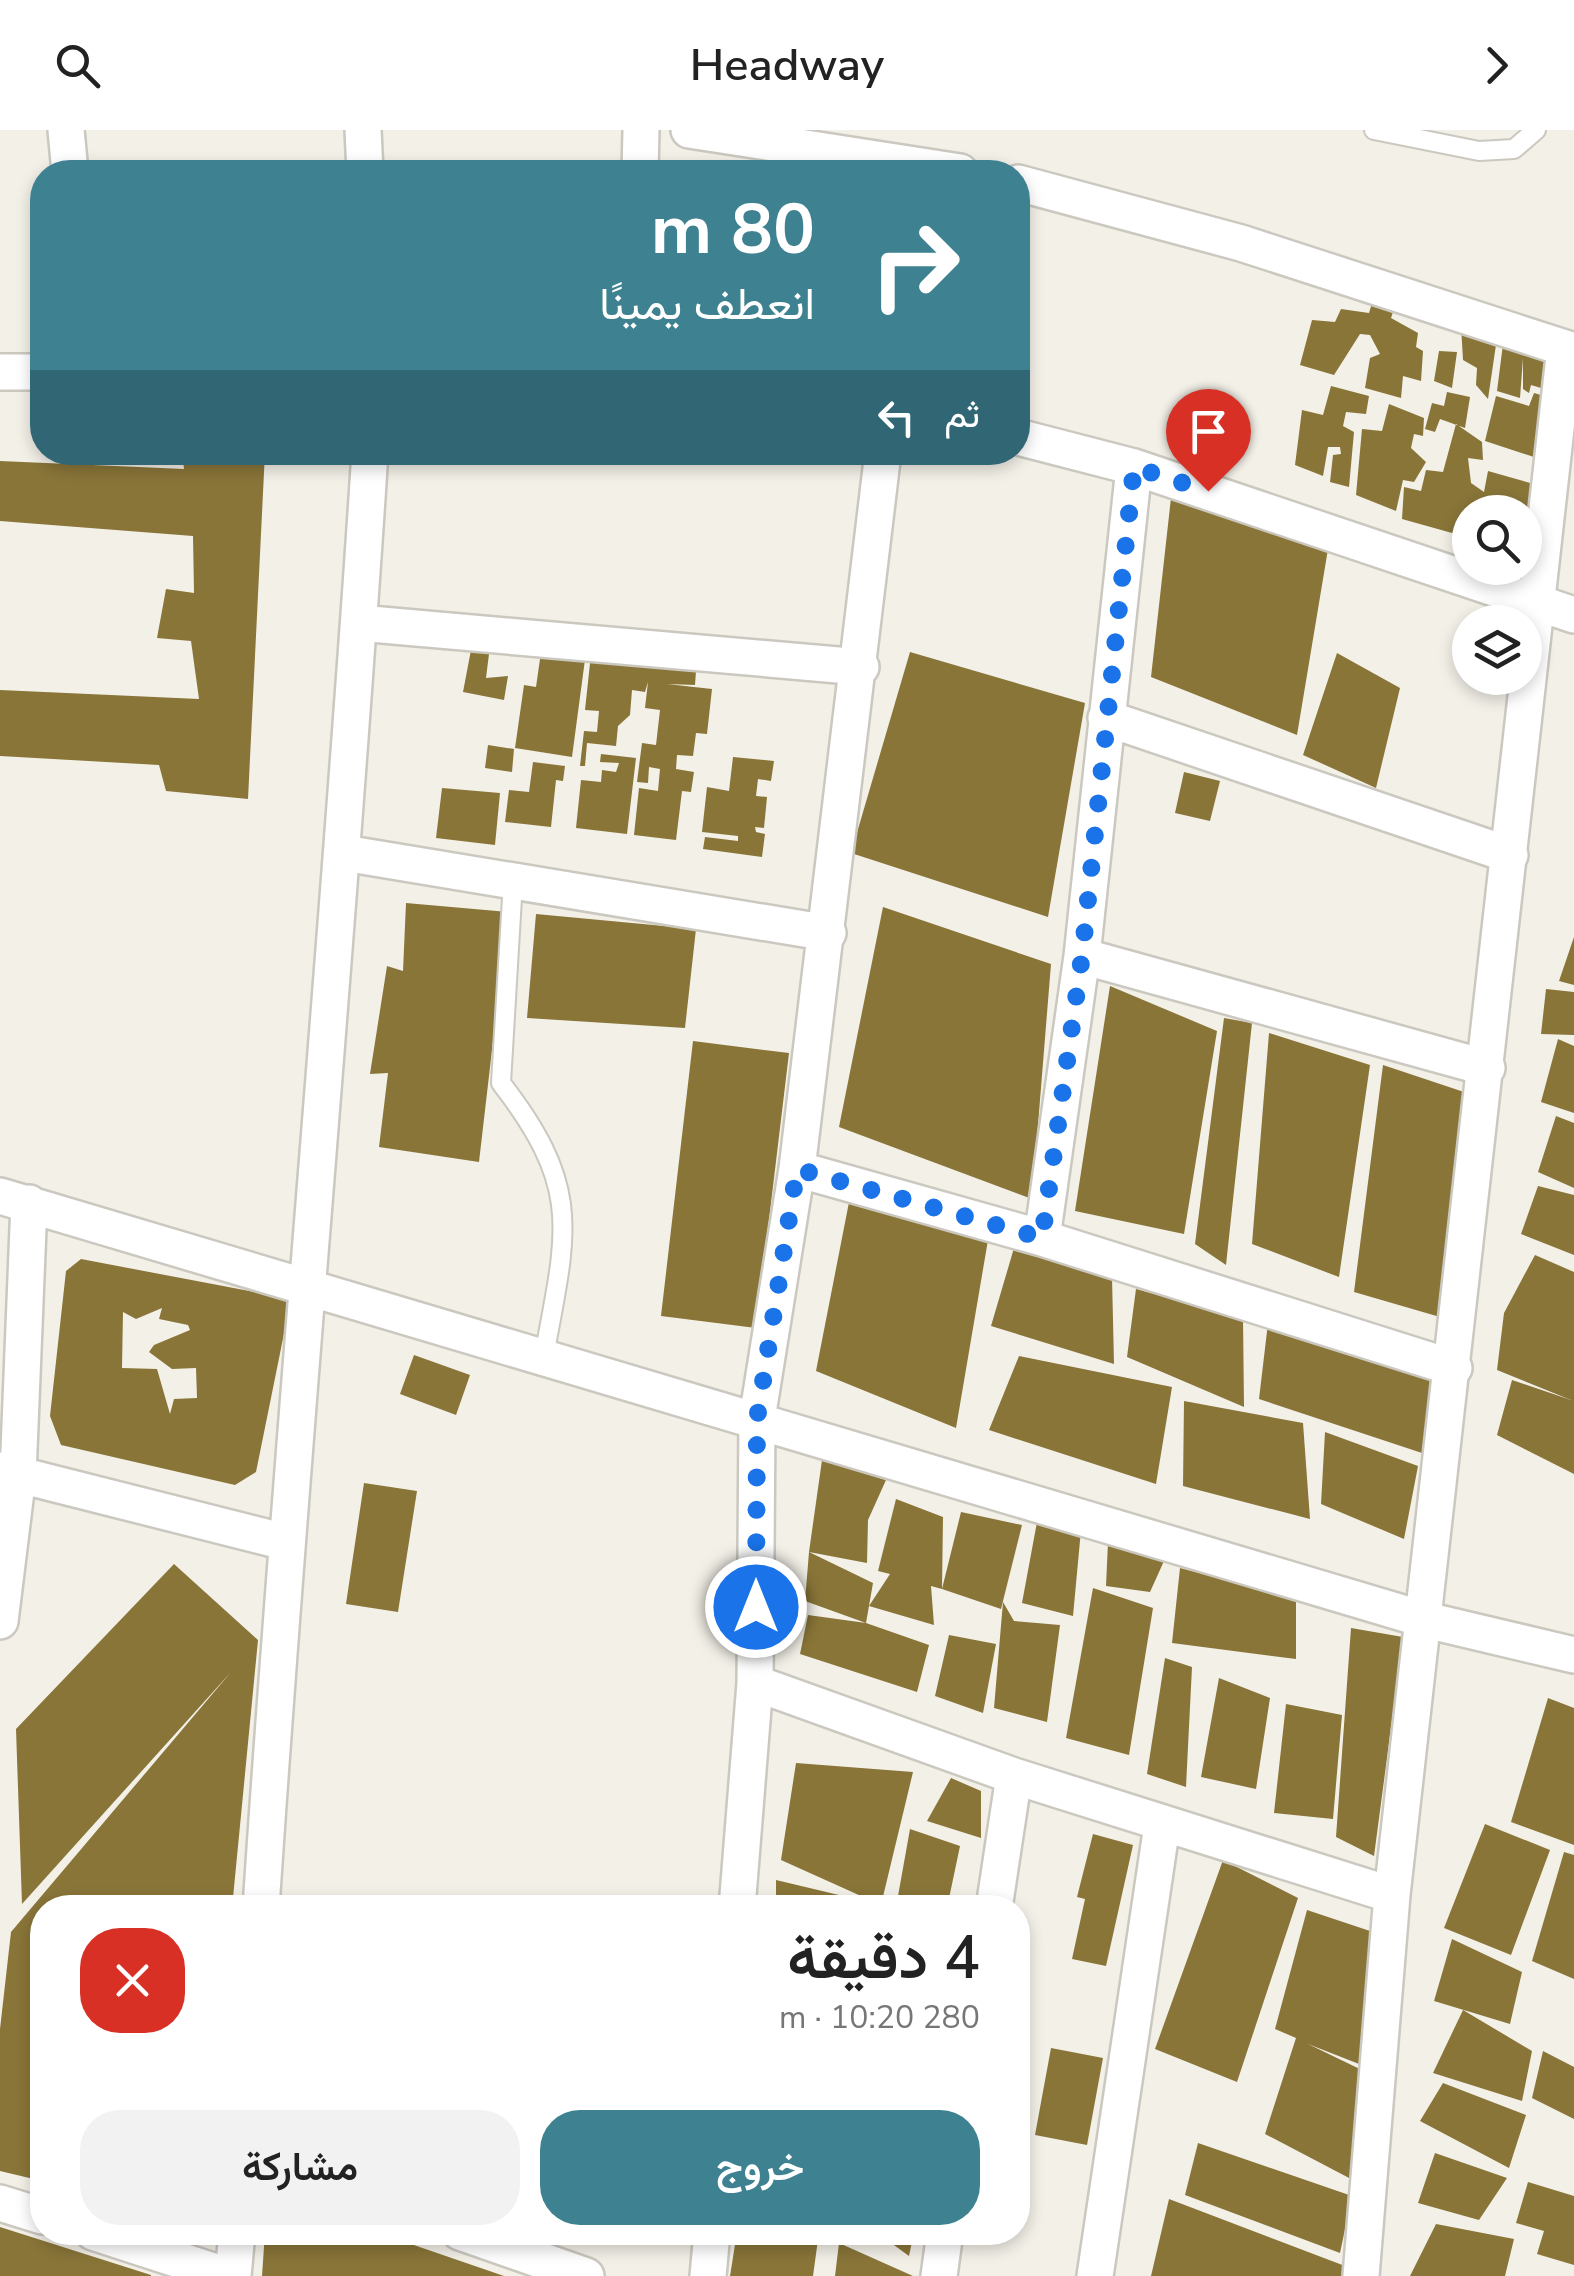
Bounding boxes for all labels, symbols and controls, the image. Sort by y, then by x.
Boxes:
text: Headway [690,35,884,96]
icon: search [50,38,105,93]
icon: forward [1469,38,1524,93]
text: 80 m [651,182,815,278]
icon: right [850,200,980,330]
text: انعطف يمينًا [599,274,815,335]
text: ثم [944,389,980,440]
pin [1166,389,1251,492]
icon: left [869,390,924,445]
icon: arrive [1181,404,1236,459]
map controls [1452,495,1542,695]
button: search [1452,495,1542,585]
button: layers [1452,605,1542,695]
position arrow [704,1555,808,1659]
text: 4 دقيقة [787,1917,980,1999]
button: close [80,1928,185,2033]
text: 280 m · 10:20 [779,1996,980,2039]
button: مشاركة [80,2110,520,2225]
button: خروج [540,2110,980,2225]

